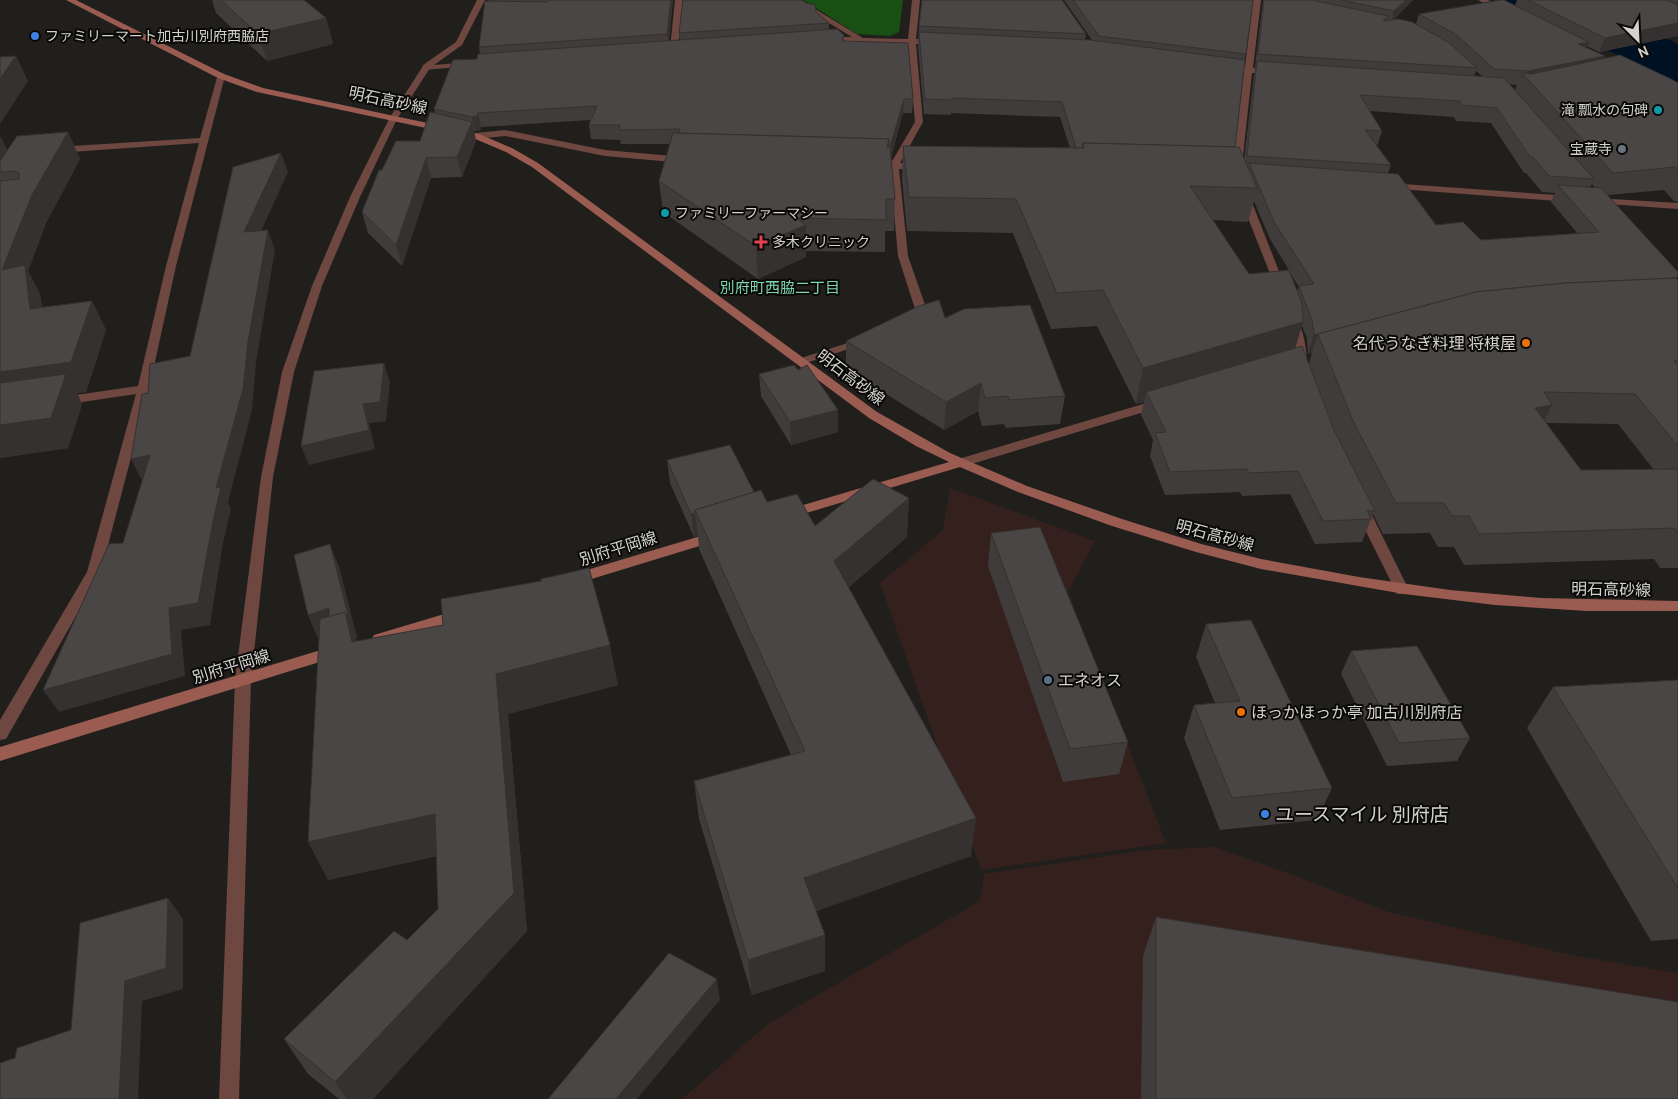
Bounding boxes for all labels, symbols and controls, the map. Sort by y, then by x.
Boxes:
north arrow [1613,15,1663,65]
place label: ファミリーマート加古川別府西脇店 [45,27,269,45]
marker: ファミリーマート加古川別府西脇店 [29,30,41,42]
text: N [1635,42,1651,62]
street label: 明石高砂線 [347,83,429,118]
place label: 滝 瓢水の句碑 [1561,101,1648,119]
marker: 滝 瓢水の句碑 [1652,104,1664,116]
place label: 宝蔵寺 [1570,140,1612,158]
marker: 宝蔵寺 [1616,143,1628,155]
place label: ファミリーファーマシー [675,204,828,222]
marker: ファミリーファーマシー [659,207,671,219]
place label: 多木クリニック [772,233,870,251]
marker: 多木クリニック [754,235,768,249]
district label: 別府町西脇二丁目 [720,279,840,297]
place label: 名代うなぎ料理 将棋屋 [1352,334,1516,353]
marker: 名代うなぎ料理 将棋屋 [1520,337,1532,349]
street label: 明石高砂線 [813,346,888,409]
street label: 明石高砂線 [1174,516,1256,555]
street label: 別府平岡線 [577,528,659,569]
street label: 明石高砂線 [1571,579,1651,600]
street label: 別府平岡線 [190,646,272,687]
place label: エネオス [1058,671,1122,690]
marker: エネオス [1042,674,1054,686]
place label: ほっかほっか亭 加古川別府店 [1251,703,1463,722]
marker: ほっかほっか亭 加古川別府店 [1235,706,1247,718]
place label: ユースマイル 別府店 [1275,803,1449,826]
marker: ユースマイル 別府店 [1259,808,1271,820]

